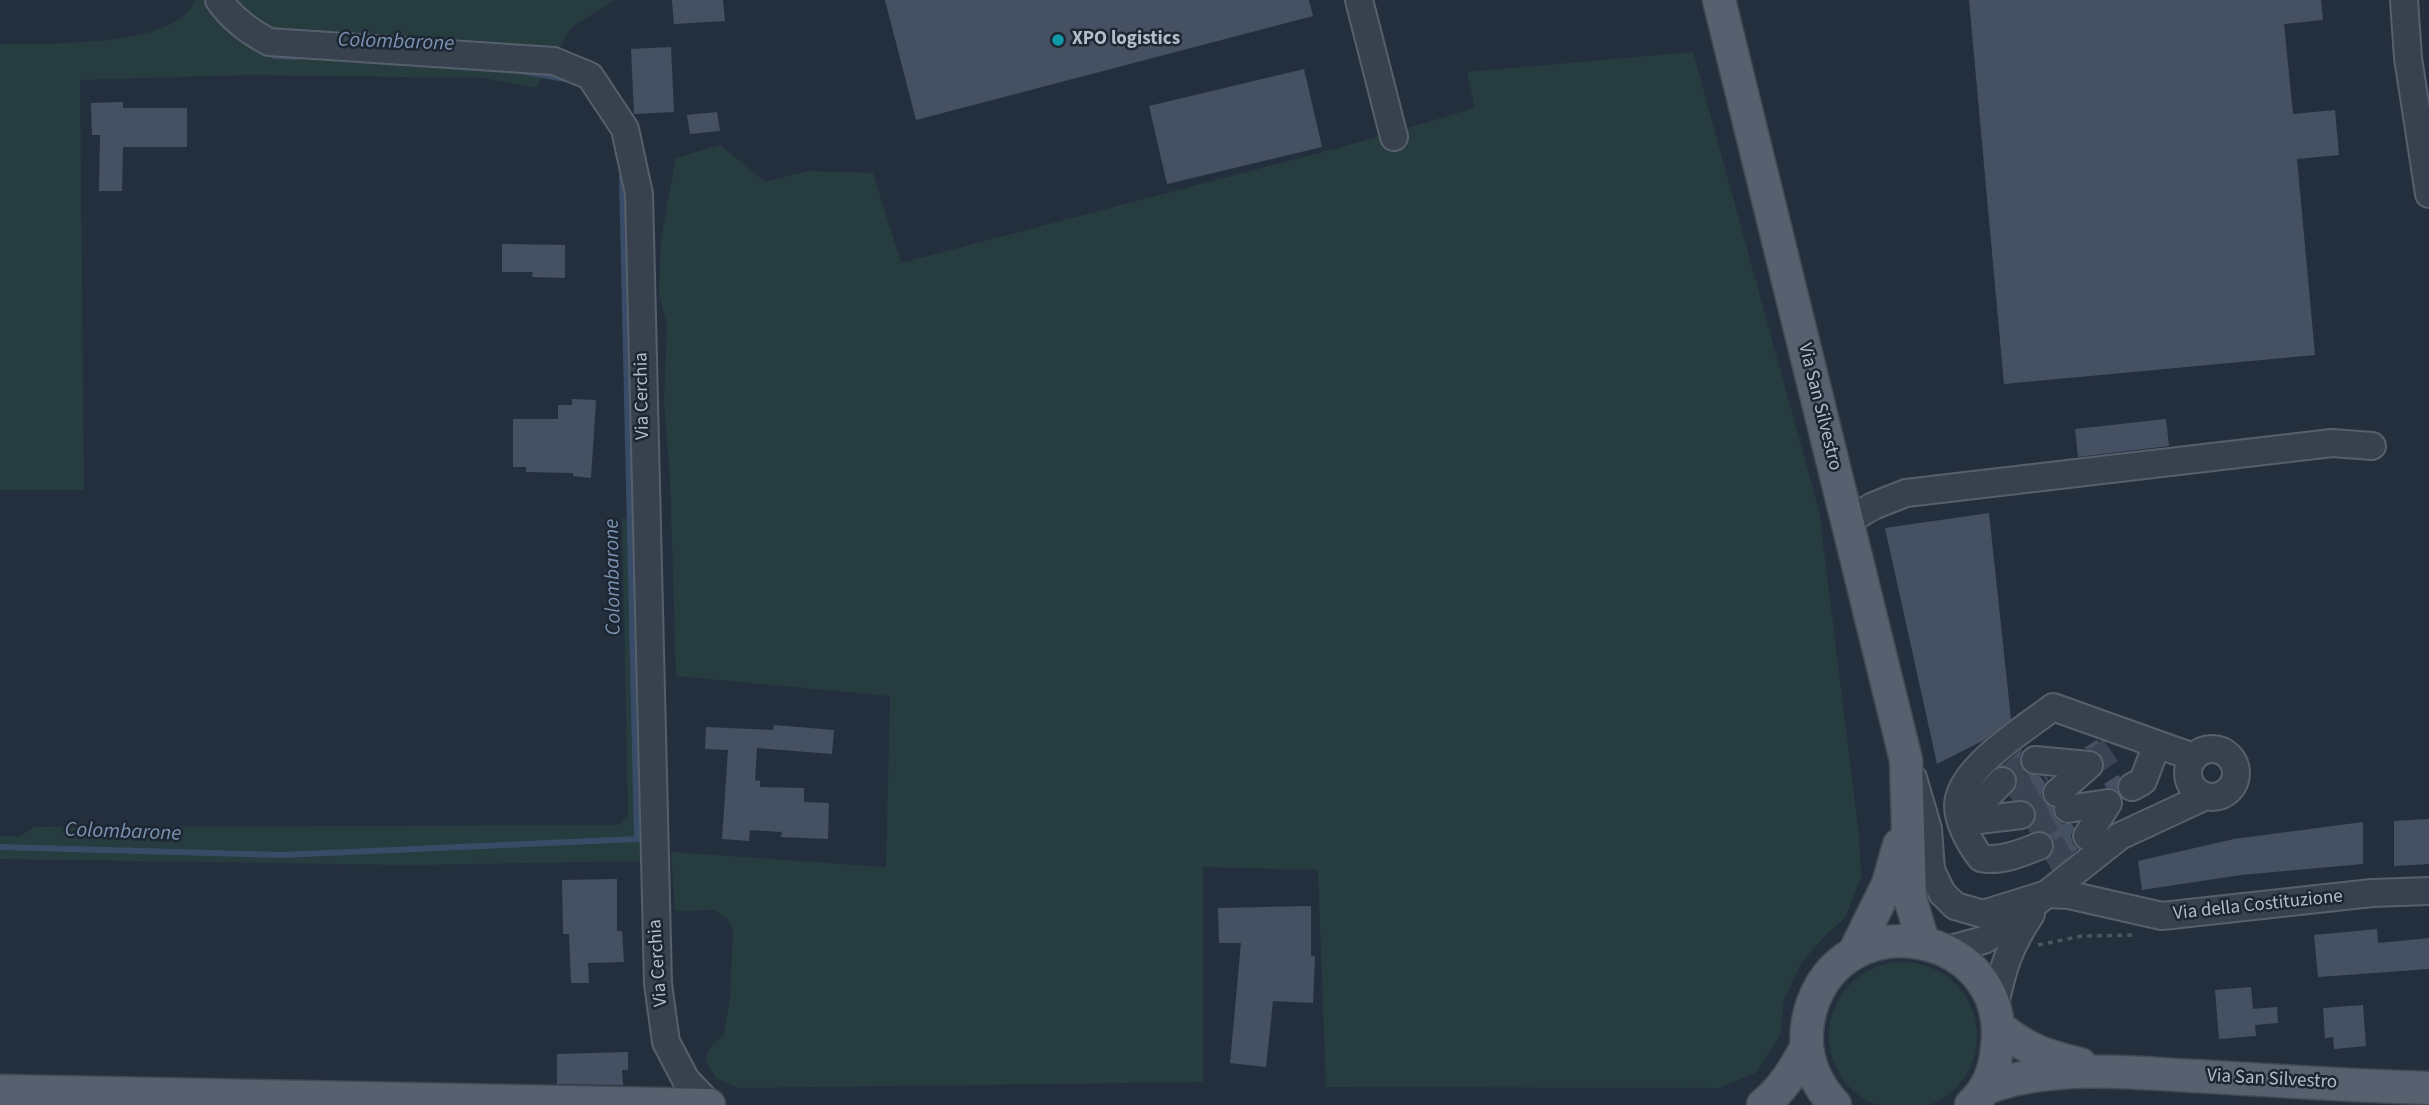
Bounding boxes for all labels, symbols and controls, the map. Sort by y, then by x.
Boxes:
water label: Colombarone [337,28,455,58]
place label: XPO logistics [1072,29,1180,51]
marker: XPO logistics [1050,32,1066,48]
street label: Via San Silvestro [1792,341,1846,473]
street label: Via Cerchia [631,352,655,440]
water label: Colombarone [600,519,628,635]
water label: Colombarone [64,818,182,848]
street label: Via della Costituzione [2172,886,2344,926]
street label: Via Cerchia [645,918,673,1008]
street label: Via San Silvestro [2206,1065,2338,1095]

